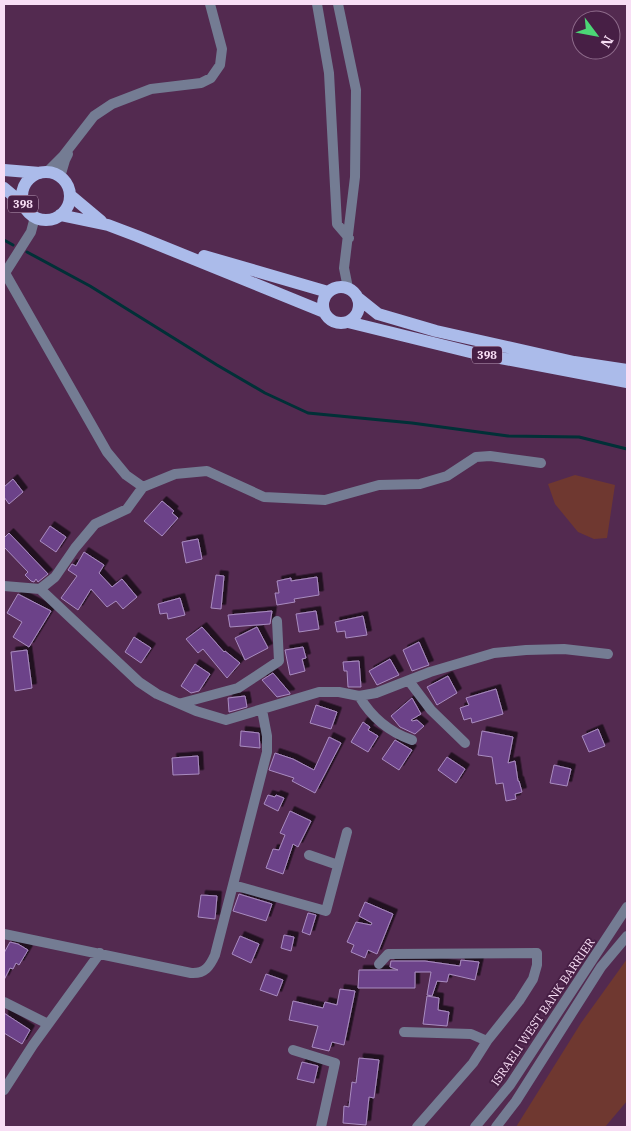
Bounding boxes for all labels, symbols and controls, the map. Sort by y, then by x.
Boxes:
north arrow [571,10,621,60]
text: N [596,32,618,51]
road number: 398 [8,195,38,212]
road number: 398 [472,346,502,364]
street label: ISRAELI WEST BANK BARRIER [487,935,598,1088]

